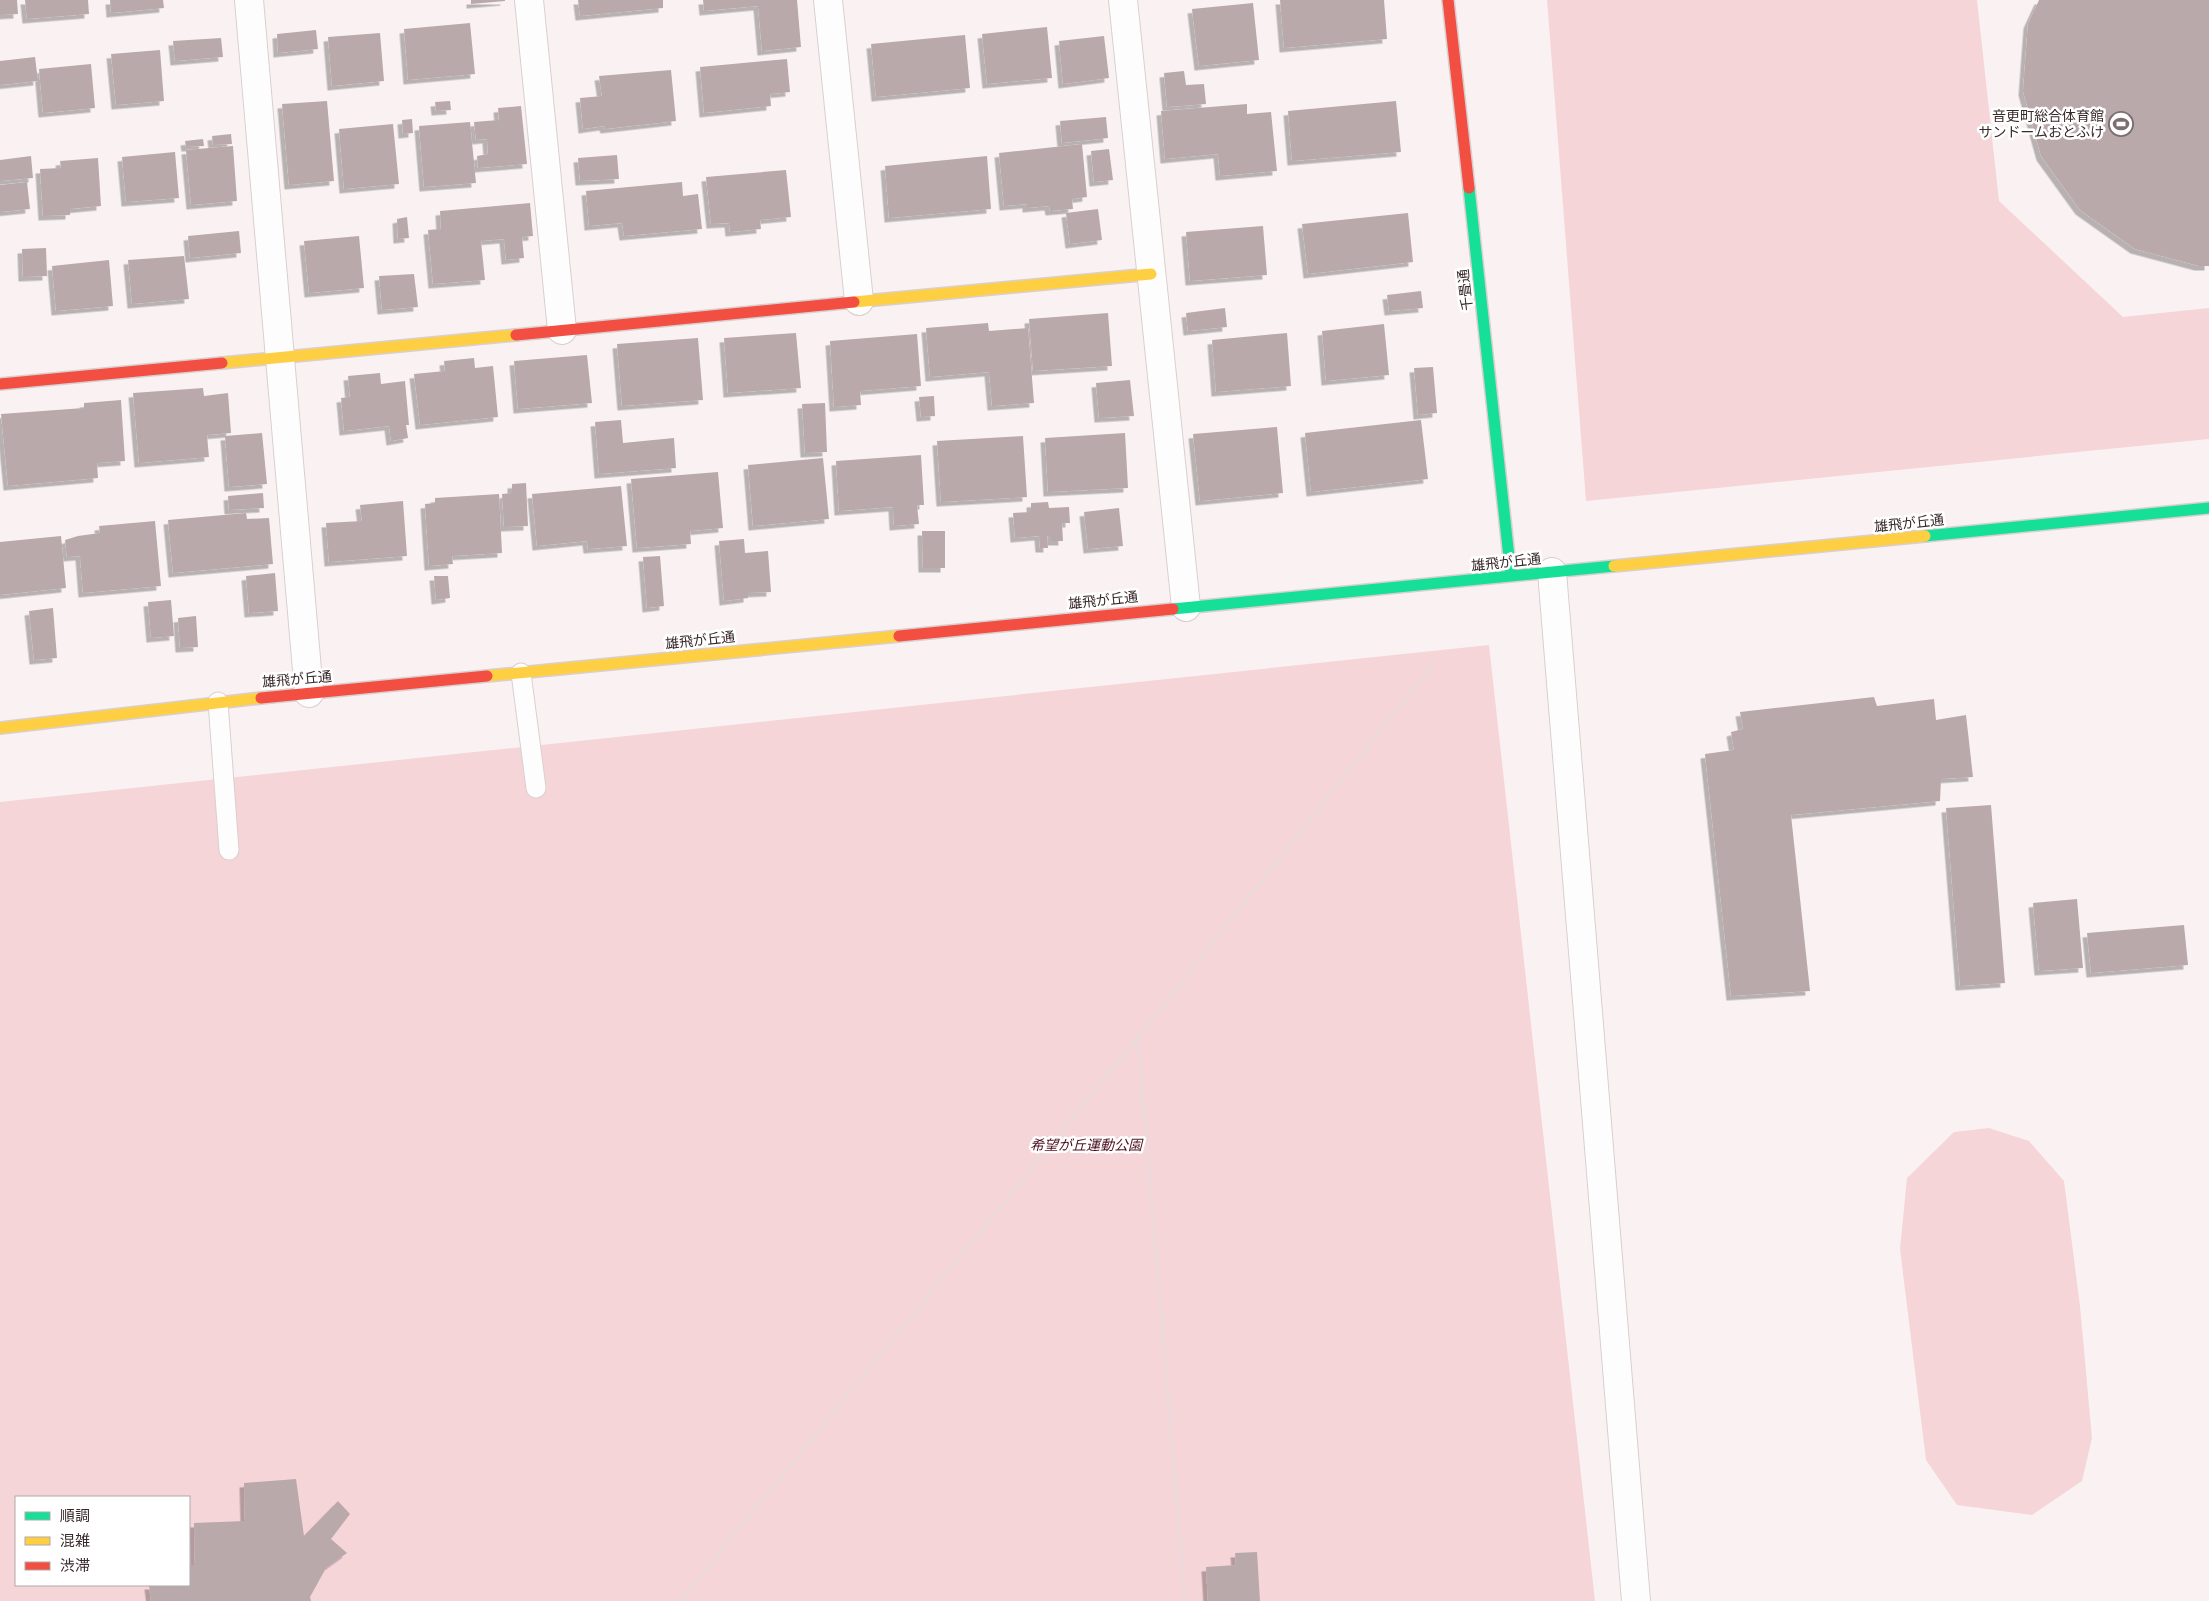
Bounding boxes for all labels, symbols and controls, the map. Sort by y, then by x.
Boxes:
place label: 音更町総合体育館 サンドームおとふけ [1978,106,2104,142]
sports icon: 音更町総合体育館 サンドームおとふけ [2108,111,2134,137]
street label: 千畳通 [1453,268,1477,312]
street label: 雄飛が丘通 [1873,509,1945,537]
street label: 雄飛が丘通 [1470,548,1542,576]
street label: 雄飛が丘通 [1067,586,1139,614]
street label: 雄飛が丘通 [664,626,736,654]
street label: 雄飛が丘通 [261,666,333,692]
park label: 希望が丘運動公園 [1030,1135,1144,1155]
legend [15,1496,190,1586]
text: 順調 [60,1505,90,1526]
text: 混雑 [60,1530,90,1551]
text: 渋滞 [60,1555,90,1576]

